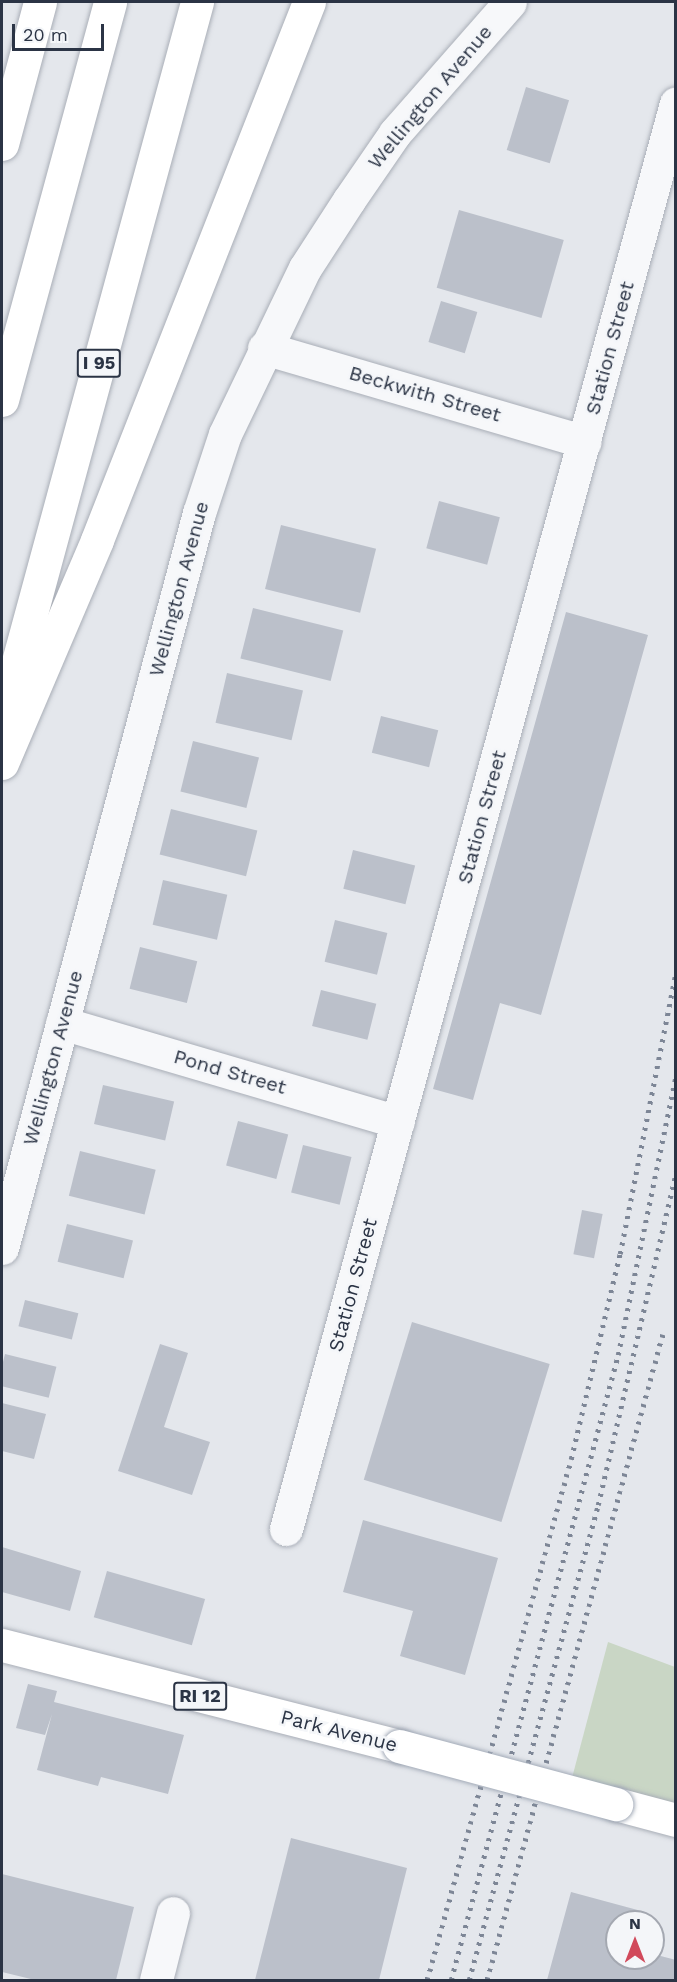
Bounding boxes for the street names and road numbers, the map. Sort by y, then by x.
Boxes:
street label: Wellington Avenue [363,20,497,174]
street label: Station Street [581,279,639,417]
road number: I 95 [76,348,122,378]
street label: Beckwith Street [346,361,504,427]
street label: Wellington Avenue [144,498,214,680]
street label: Station Street [453,748,511,886]
street label: Wellington Avenue [18,967,88,1149]
street label: Pond Street [171,1044,289,1100]
street label: Station Street [324,1216,382,1354]
road number: RI 12 [173,1681,227,1711]
street label: Park Avenue [278,1705,400,1757]

